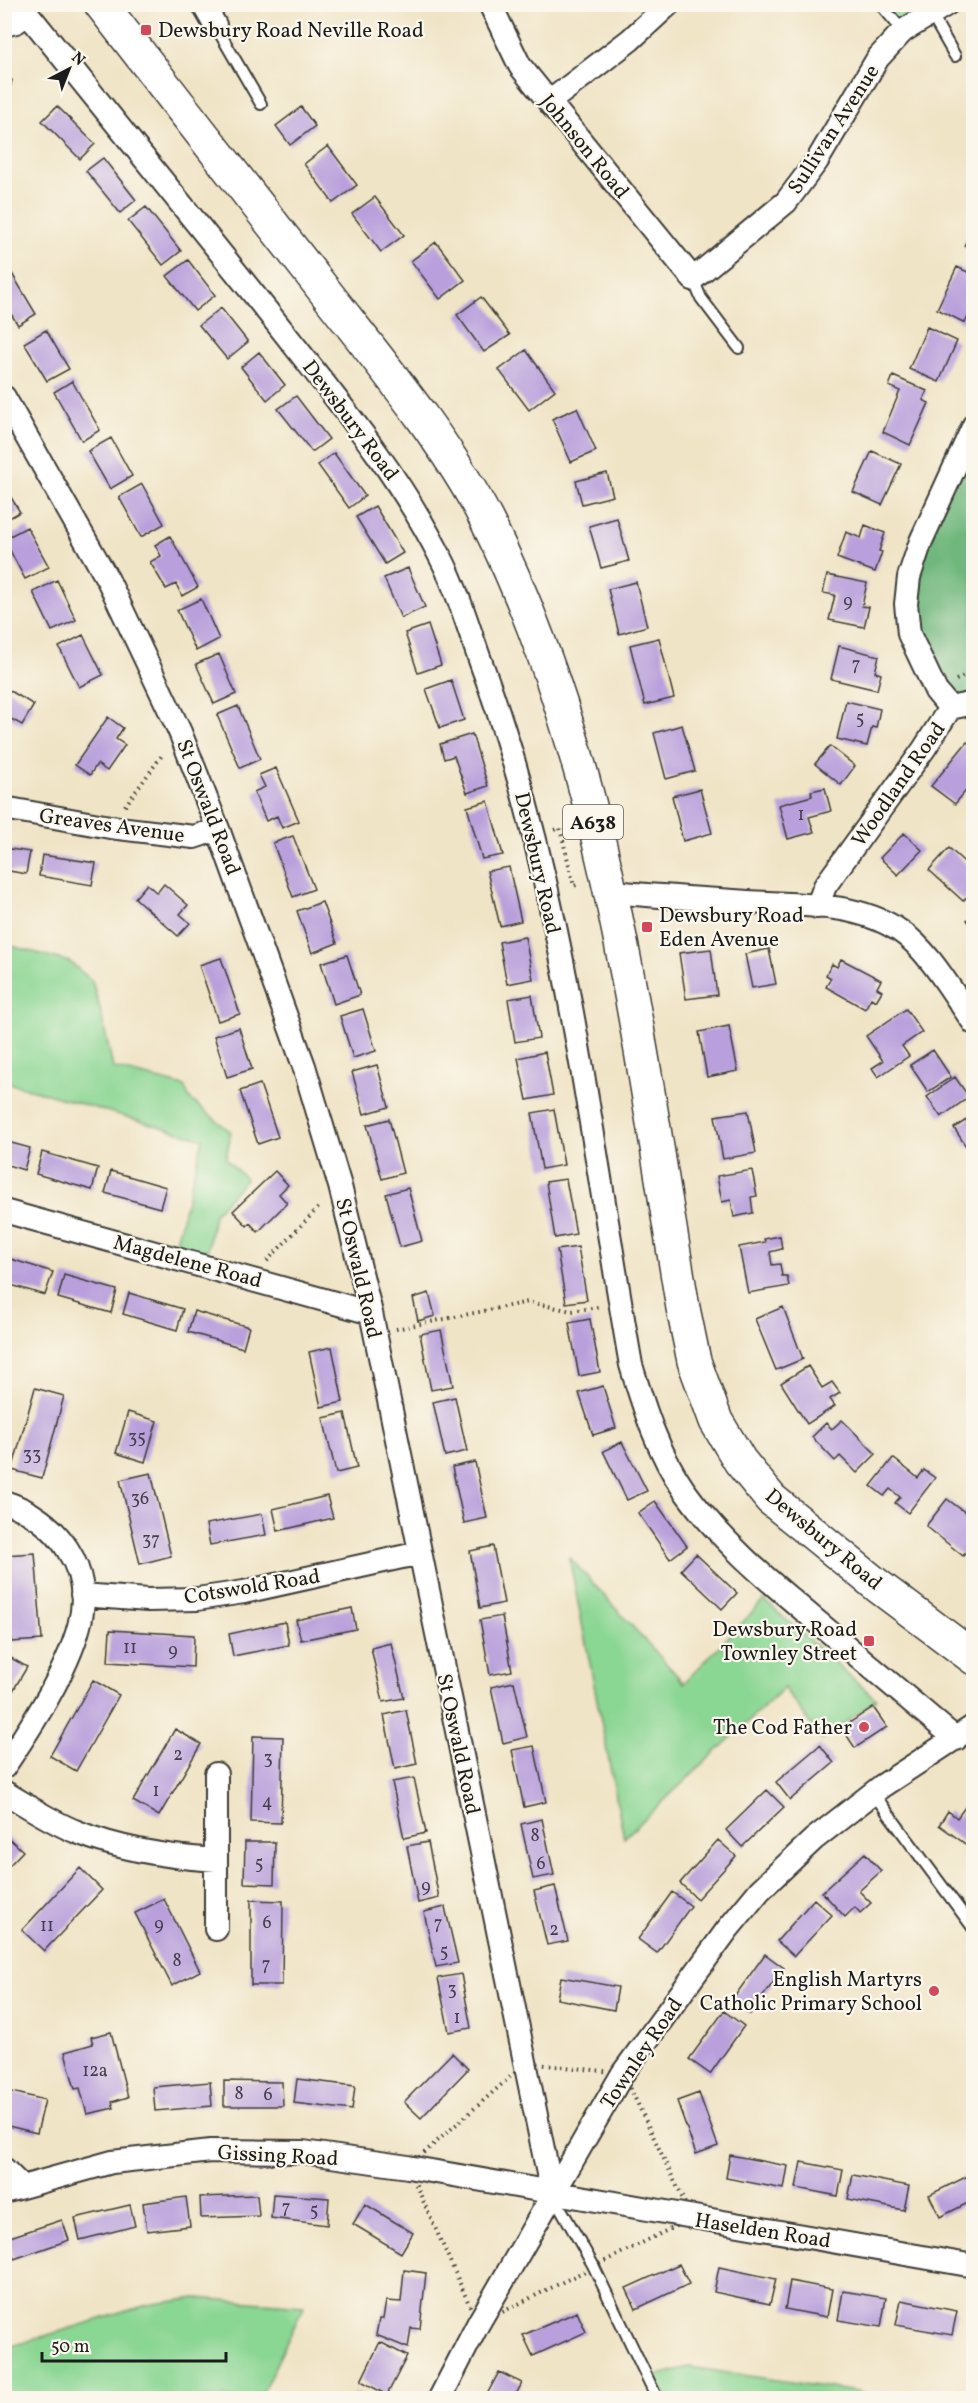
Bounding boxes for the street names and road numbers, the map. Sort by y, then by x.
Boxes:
street label: Sullivan Avenue [781,59,887,200]
street label: Johnson Road [533,88,635,206]
street label: Dewsbury Road [295,354,405,487]
street label: Woodland Road [845,717,953,853]
street label: St Oswald Road [168,735,247,880]
street label: Dewsbury Road [506,790,567,937]
street label: Greaves Avenue [37,802,186,851]
road number: A638 [563,805,623,839]
street label: St Oswald Road [327,1195,388,1342]
street label: Magdelene Road [110,1229,265,1296]
street label: Dewsbury Road [758,1483,888,1598]
street label: Cotswold Road [182,1562,322,1613]
street label: St Oswald Road [428,1671,487,1818]
street label: Townley Road [594,1992,690,2115]
street label: Gissing Road [217,2139,339,2174]
street label: Haselden Road [693,2206,833,2257]

